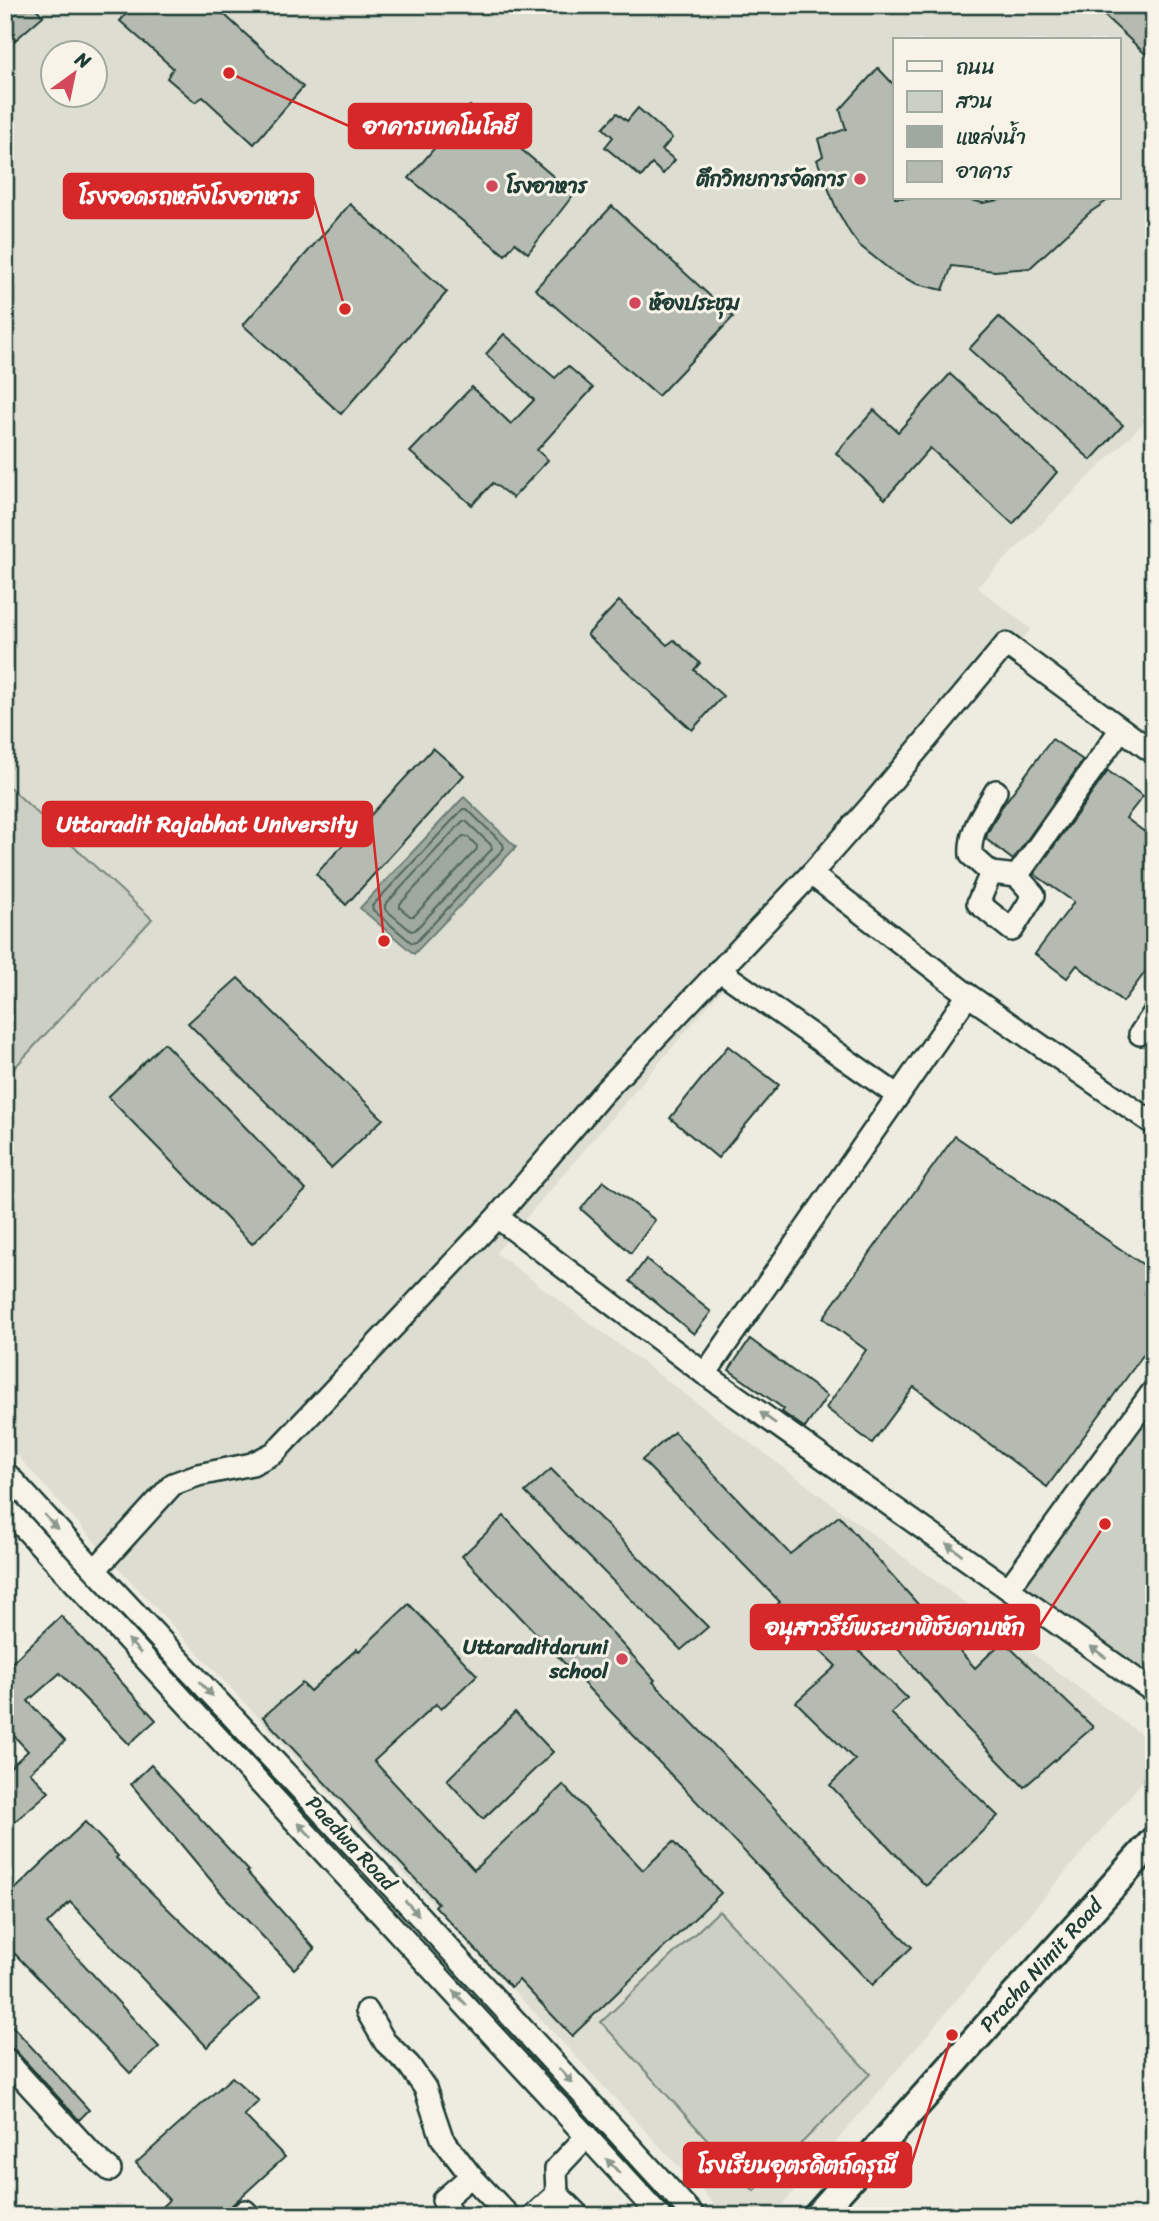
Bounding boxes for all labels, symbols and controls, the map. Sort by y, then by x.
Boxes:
north arrow [38,38,108,108]
legend [893,38,1120,200]
text: N [68,42,98,78]
text: ถนน [956,48,995,86]
text: สวน [955,82,993,120]
callout: อาคารเทคโนโลยี [349,104,531,148]
text: อาคารเทคโนโลยี [362,106,520,147]
text: แหล่งน้ำ [956,118,1026,156]
text: อาคาร [955,152,1013,190]
place label: ตึกวิทยการจัดการ [695,160,848,198]
place label: โรงอาหาร [506,167,589,205]
marker: ตึกวิทยการจัดการ [852,171,868,187]
callout: โรงจอดรถหลังโรงอาหาร [64,174,313,218]
text: โรงจอดรถหลังโรงอาหาร [79,176,301,217]
marker: โรงอาหาร [484,178,500,194]
place label: ห้องประชุม [649,284,741,322]
marker: ห้องประชุม [627,295,643,311]
callout: Uttaradit Rajabhat University [43,802,372,846]
text: Uttaradit Rajabhat University [57,804,359,845]
one-way arrow [759,1411,777,1425]
one-way arrow [43,1513,59,1531]
one-way arrow [945,1542,963,1556]
callout: อนุสาวรีย์พระยาพิชัยดาบหัก [751,1605,1039,1649]
text: อนุสาวรีย์พระยาพิชัยดาบหัก [764,1607,1025,1648]
place label: Uttaraditdaruni school [463,1628,609,1690]
one-way arrow [126,1637,142,1655]
one-way arrow [1090,1645,1108,1660]
marker: Uttaraditdaruni school [614,1651,630,1667]
one-way arrow [198,1680,214,1698]
street label: Paedwa Road [296,1786,407,1902]
one-way arrow [297,1822,314,1839]
street label: Pracha Nimit Road [970,1887,1114,2041]
one-way arrow [404,1899,420,1917]
one-way arrow [452,1990,468,2007]
one-way arrow [558,2067,574,2085]
callout: โรงเรียนอุตรดิตถ์ดรุณี [684,2143,911,2187]
text: โรงเรียนอุตรดิตถ์ดรุณี [697,2145,900,2186]
one-way arrow [606,2157,622,2174]

